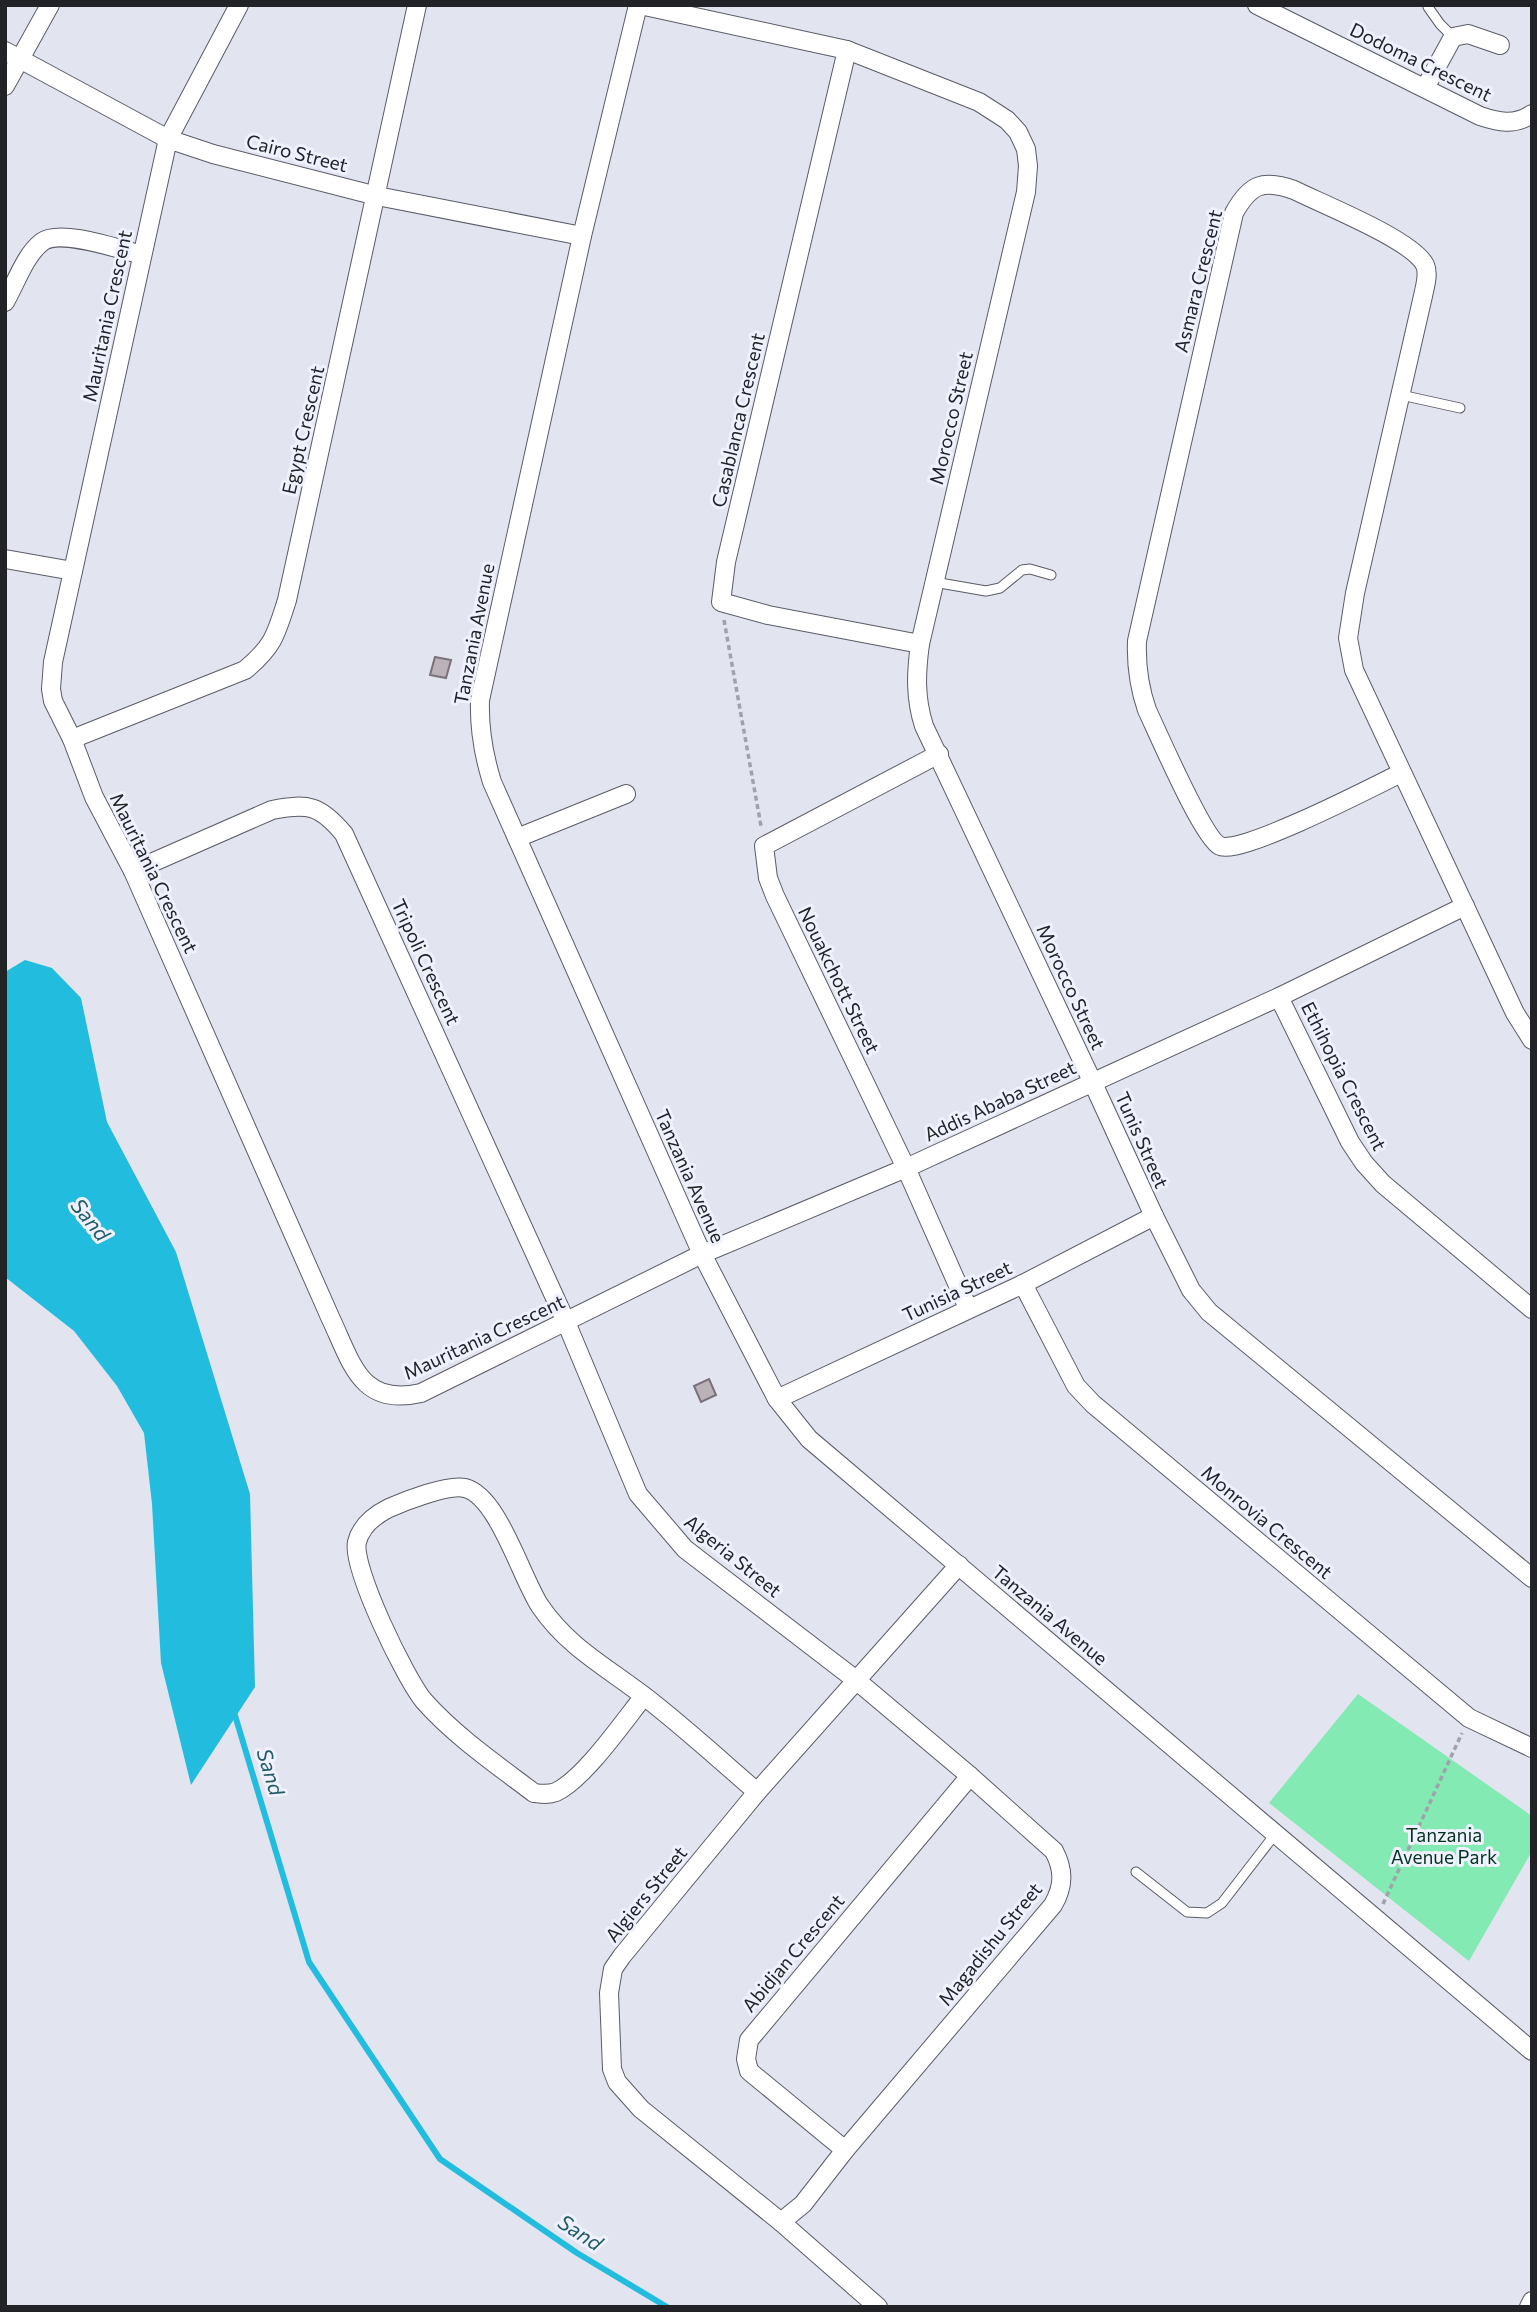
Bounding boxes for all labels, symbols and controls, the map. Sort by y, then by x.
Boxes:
street label: Dodoma Crescent [1347,17,1496,106]
street label: Cairo Street [244,129,350,176]
street label: Asmara Crescent [1169,207,1226,355]
street label: Mauritania Crescent [77,228,136,404]
street label: Casablanca Crescent [706,330,769,509]
street label: Morocco Street [924,349,977,487]
street label: Egypt Crescent [277,363,328,496]
street label: Tanzania Avenue [449,561,498,706]
street label: Mauritania Crescent [106,789,203,957]
street label: Tripoli Crescent [387,895,466,1028]
street label: Nouakchott Street [794,903,885,1057]
street label: Morocco Street [1032,920,1111,1053]
street label: Ethihopia Crescent [1297,998,1392,1154]
street label: Addis Ababa Street [920,1055,1079,1146]
street label: Tunis Street [1111,1088,1174,1192]
street label: Tanzania Avenue [651,1106,730,1246]
water label: Sand [67,1193,116,1246]
street label: Tunisia Street [899,1255,1015,1326]
street label: Mauritania Crescent [400,1289,568,1384]
street label: Monrovia Crescent [1197,1460,1338,1583]
street label: Algeria Street [680,1510,786,1602]
street label: Tanzania Avenue [988,1560,1113,1670]
water label: Sand [253,1745,291,1799]
park label: Tanzania Avenue Park [1391,1823,1497,1868]
street label: Algiers Street [600,1841,691,1946]
street label: Magadishu Street [933,1877,1046,2010]
street label: Abidjan Crescent [737,1889,849,2016]
water label: Sand [554,2208,608,2256]

